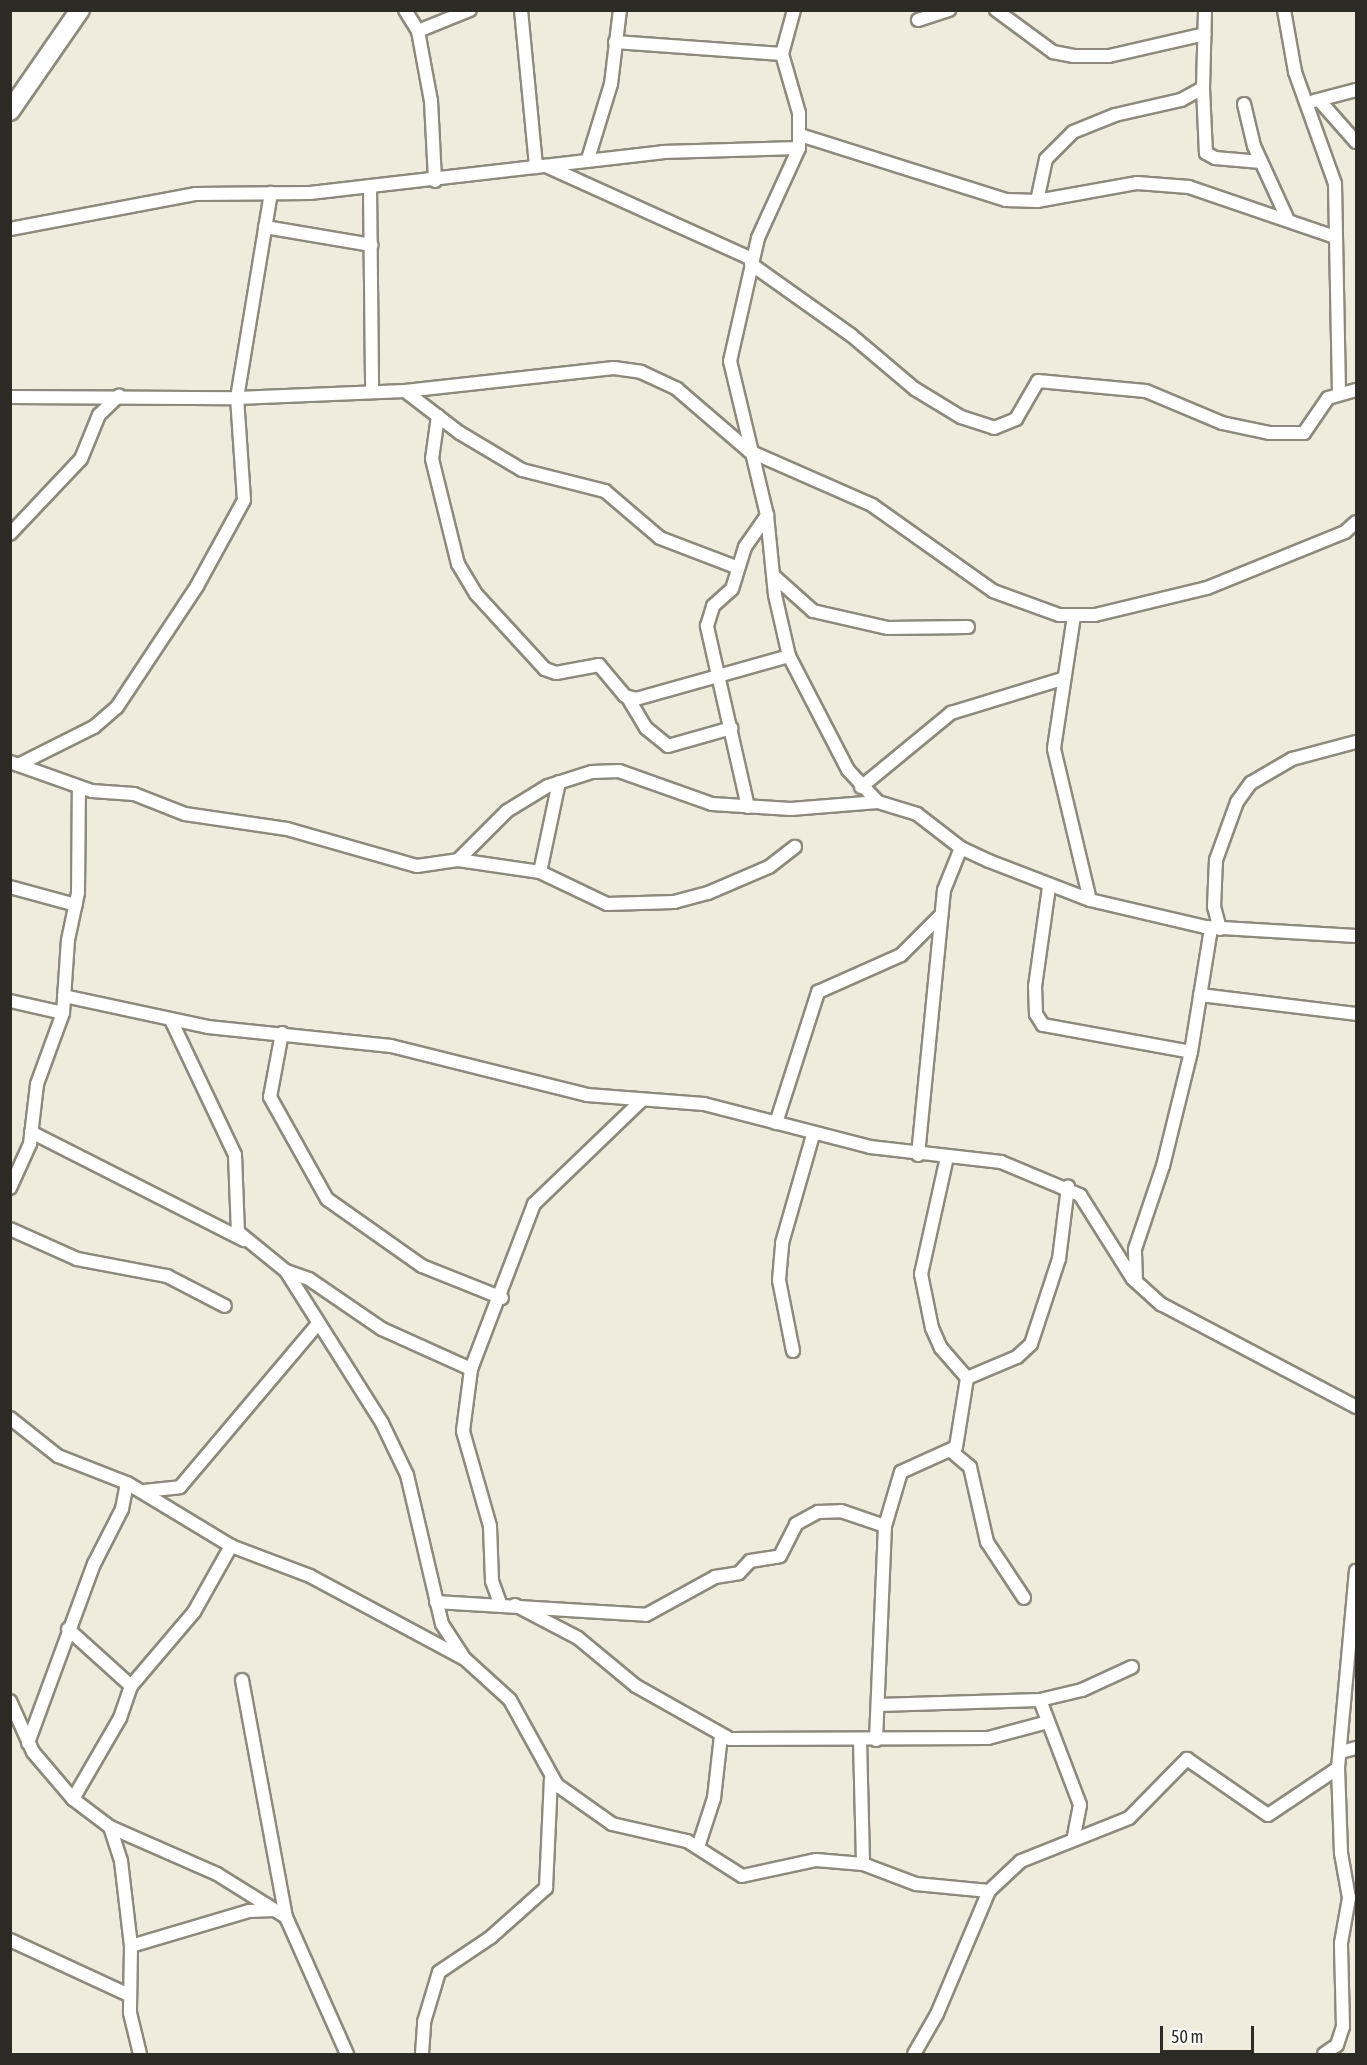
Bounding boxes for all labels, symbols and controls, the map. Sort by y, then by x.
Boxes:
scale bar [1163,2014,1258,2052]
text: 50 m [1171,2026,1203,2047]

